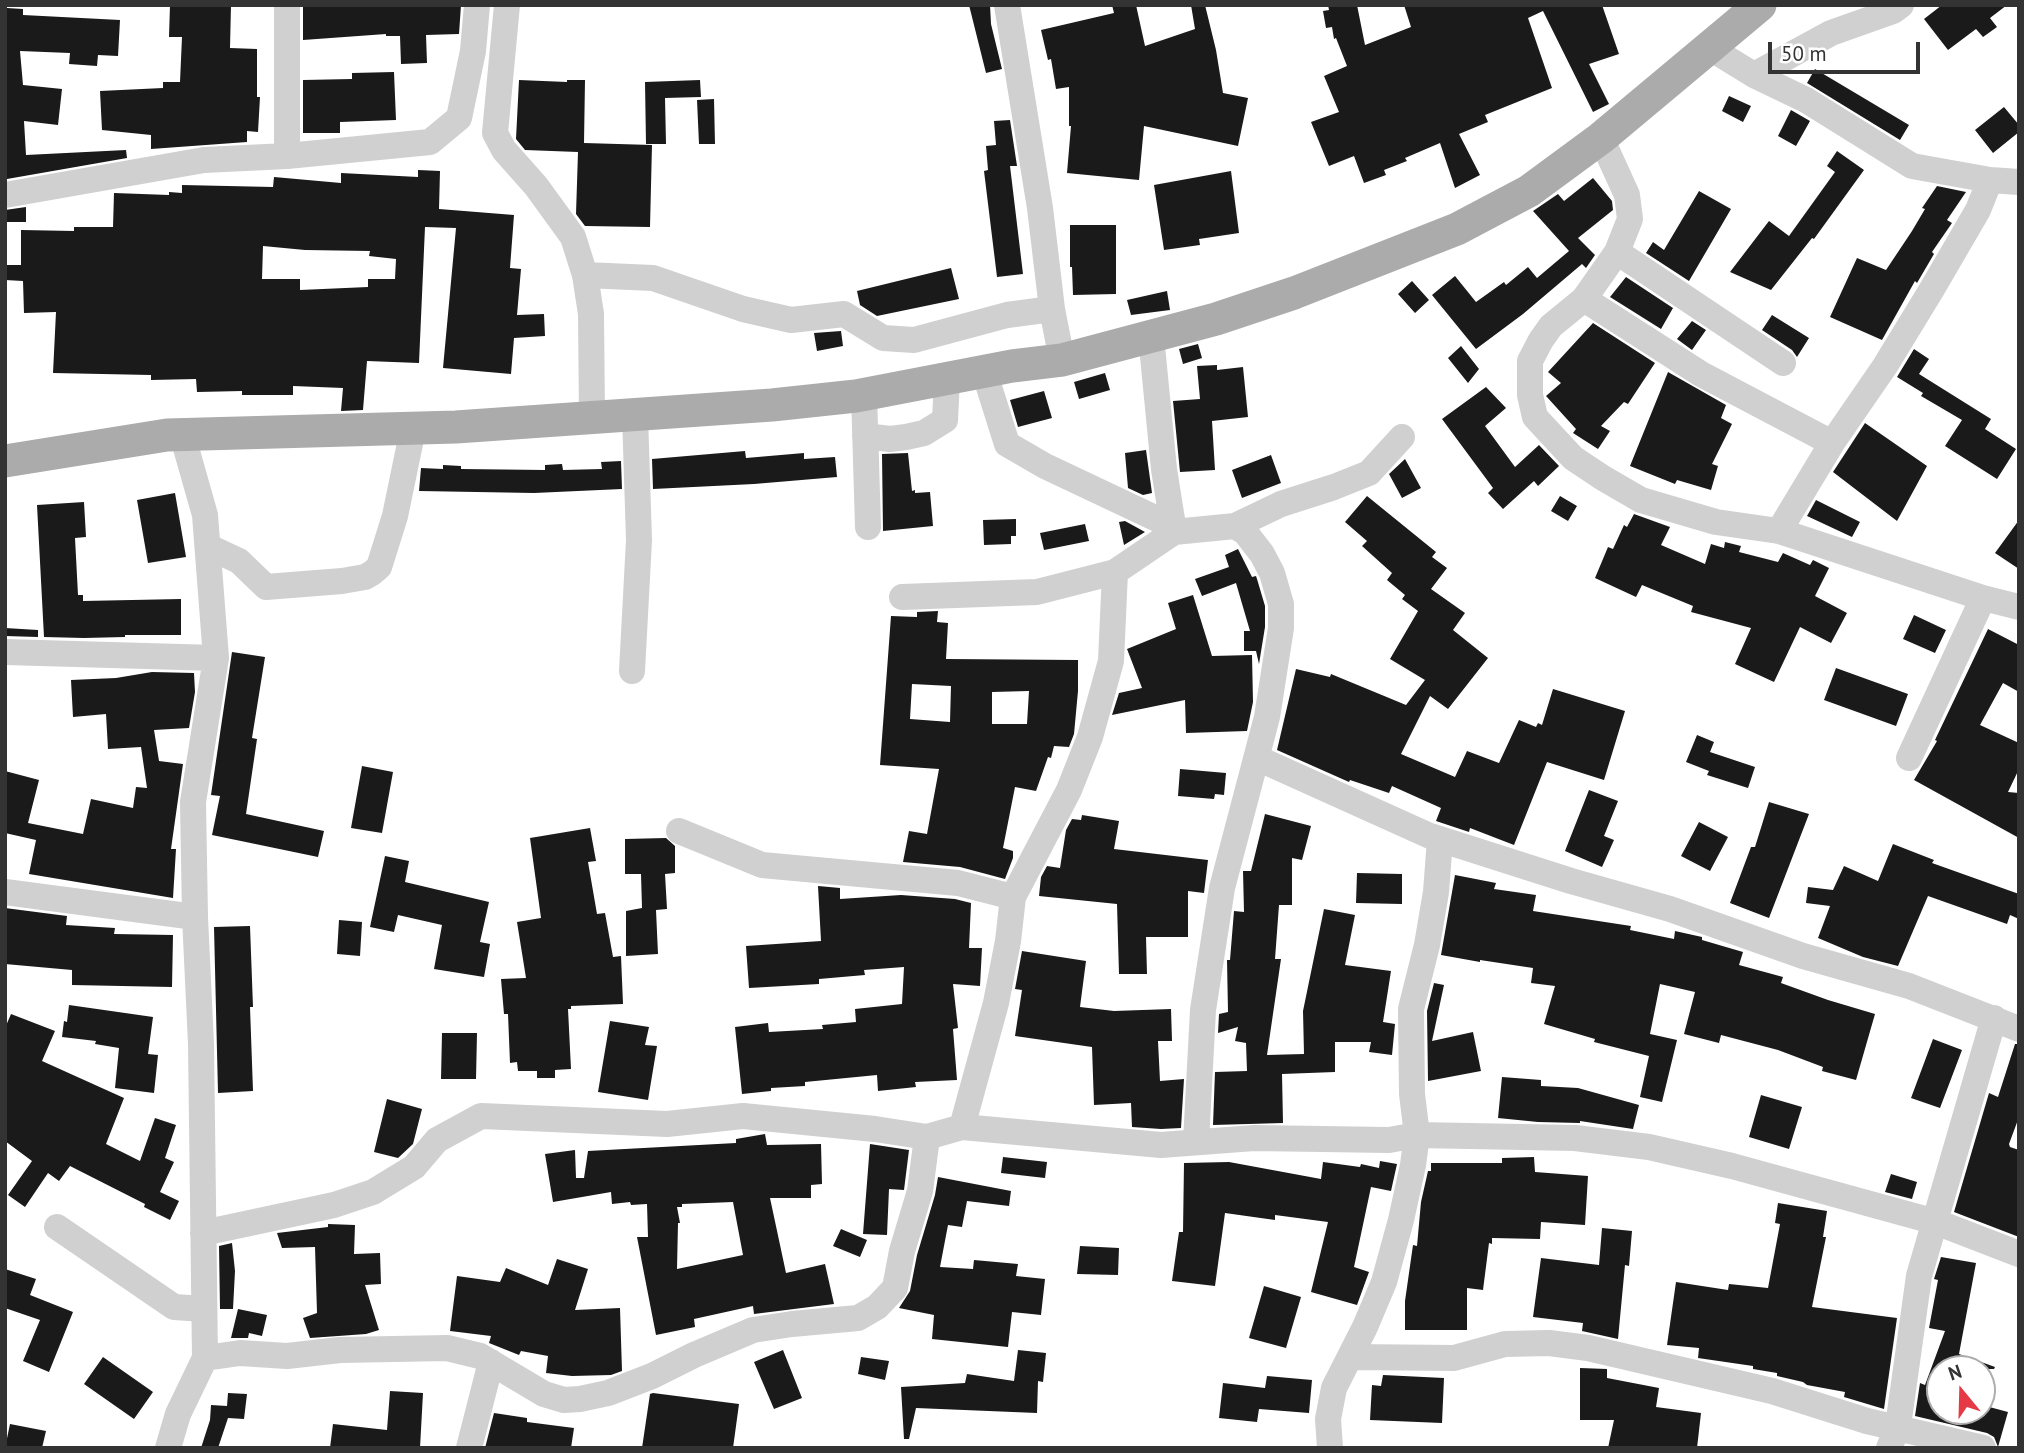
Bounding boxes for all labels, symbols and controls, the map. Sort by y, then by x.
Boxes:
scale bar [1772,28,1924,72]
text: 50 m [1781,40,1827,67]
north arrow [1926,1355,1996,1425]
text: N [1945,1359,1965,1385]

